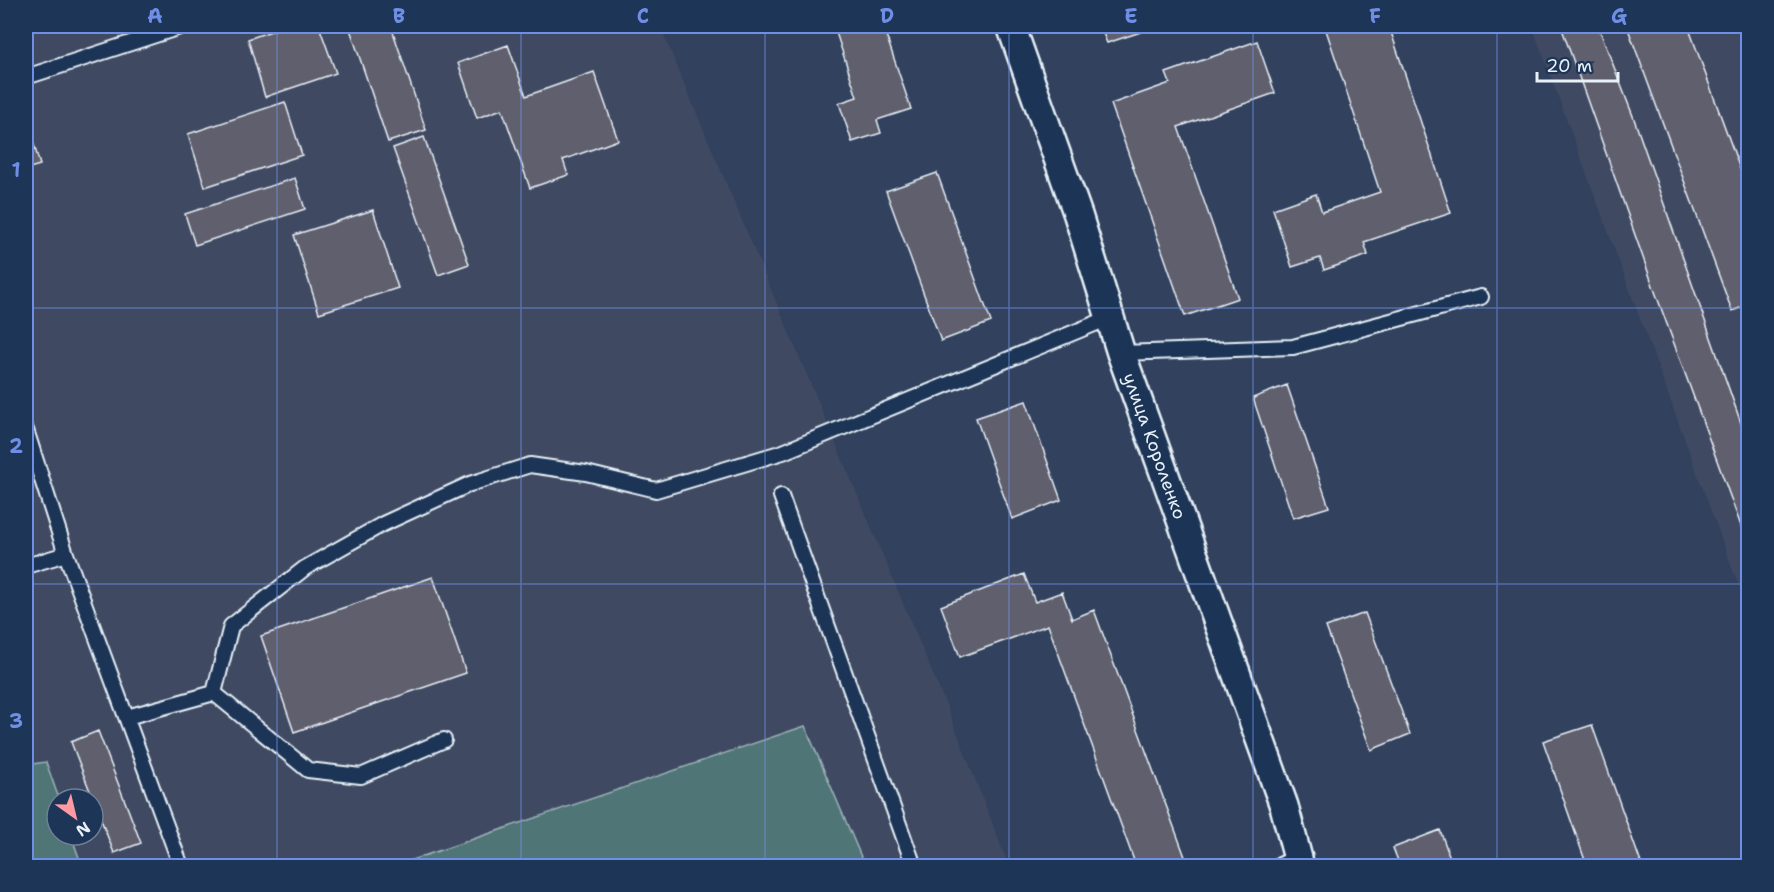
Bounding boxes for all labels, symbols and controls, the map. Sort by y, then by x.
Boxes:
text: A [147,3,163,29]
text: B [393,3,405,29]
text: C [637,3,649,29]
text: D [880,3,894,29]
text: E [1124,3,1138,29]
text: F [1369,3,1381,29]
text: G [1611,3,1627,29]
scale bar [1537,45,1618,83]
text: 20 m [1546,54,1592,78]
text: 1 [11,157,21,183]
street label: улица Короленко [1117,370,1192,523]
text: 2 [9,433,23,459]
text: 3 [9,708,23,734]
north arrow [45,787,105,847]
text: N [72,817,94,841]

